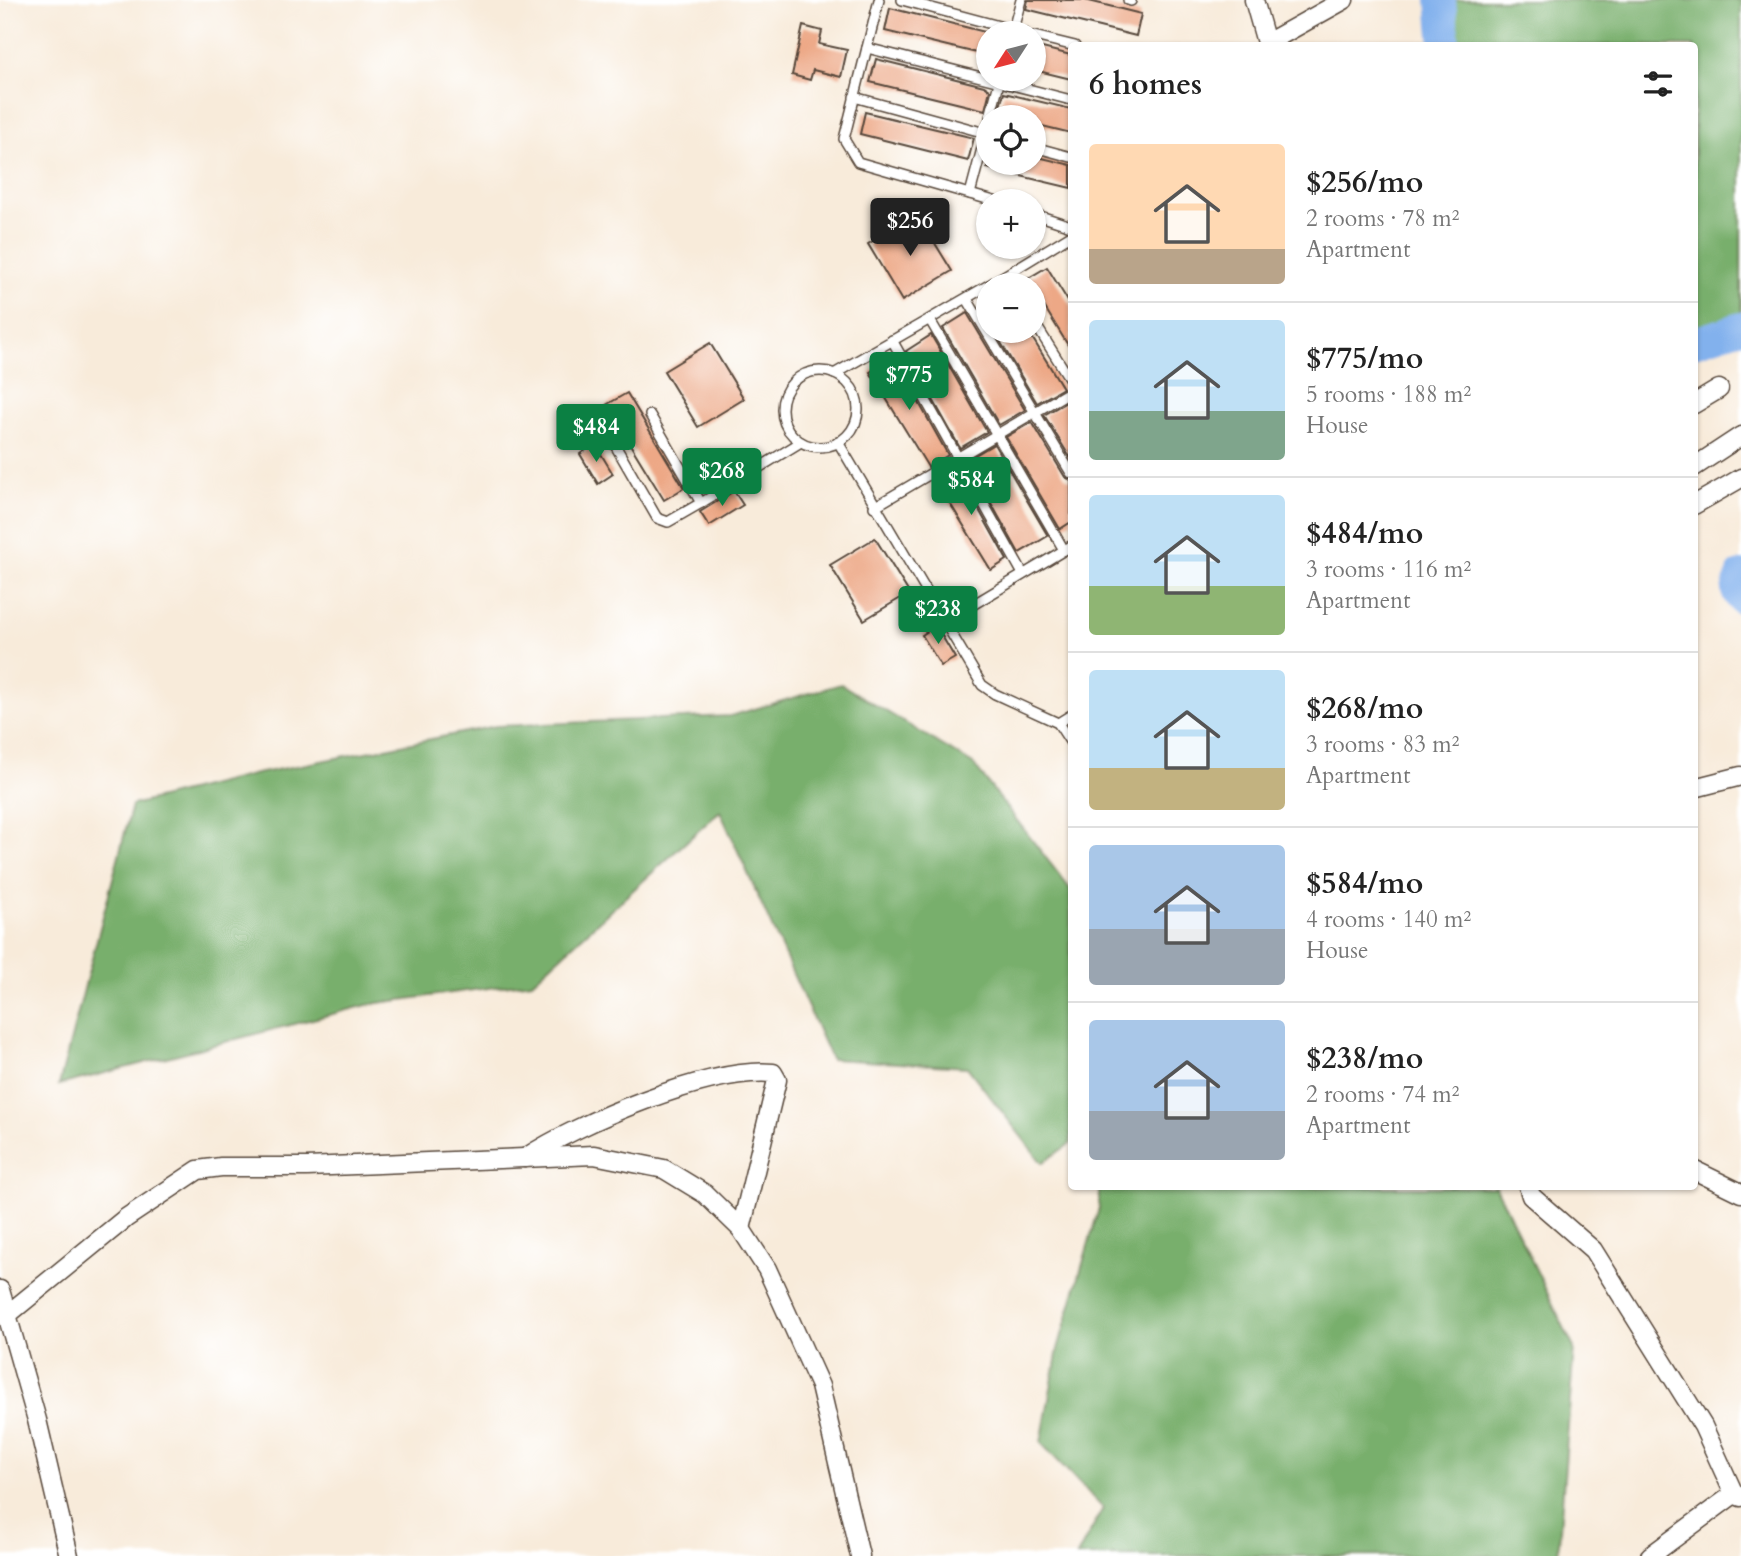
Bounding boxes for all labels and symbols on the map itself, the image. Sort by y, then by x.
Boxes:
north arrow [976,21,1046,91]
pin: $256 [869,198,951,258]
pin: $775 [868,352,950,412]
pin: $484 [555,405,637,464]
pin: $268 [681,448,763,508]
pin: $584 [930,458,1012,517]
pin: $238 [897,586,979,646]

